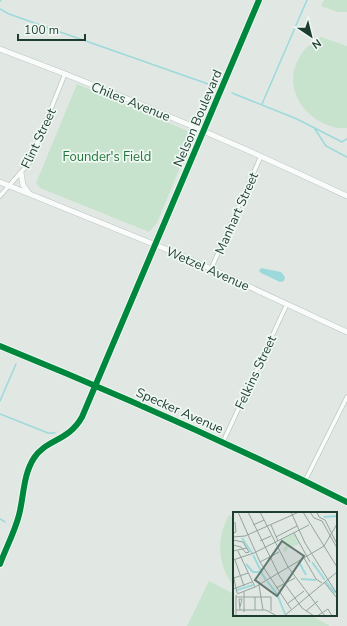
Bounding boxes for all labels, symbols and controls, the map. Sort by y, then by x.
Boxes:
scale bar [18,16,85,42]
north arrow [291,16,331,56]
text: 100 m [24,22,59,38]
text: N [309,35,324,52]
street label: Nelson Boulevard [169,67,227,170]
street label: Chiles Avenue [88,78,173,126]
street label: Flint Street [17,105,61,172]
park label: Founder's Field [63,148,151,166]
street label: Manhart Street [211,169,263,257]
street label: Wetzel Avenue [163,243,252,295]
street label: Felkins Street [231,332,281,412]
street label: Specker Avenue [133,384,226,438]
inset map [233,512,337,616]

